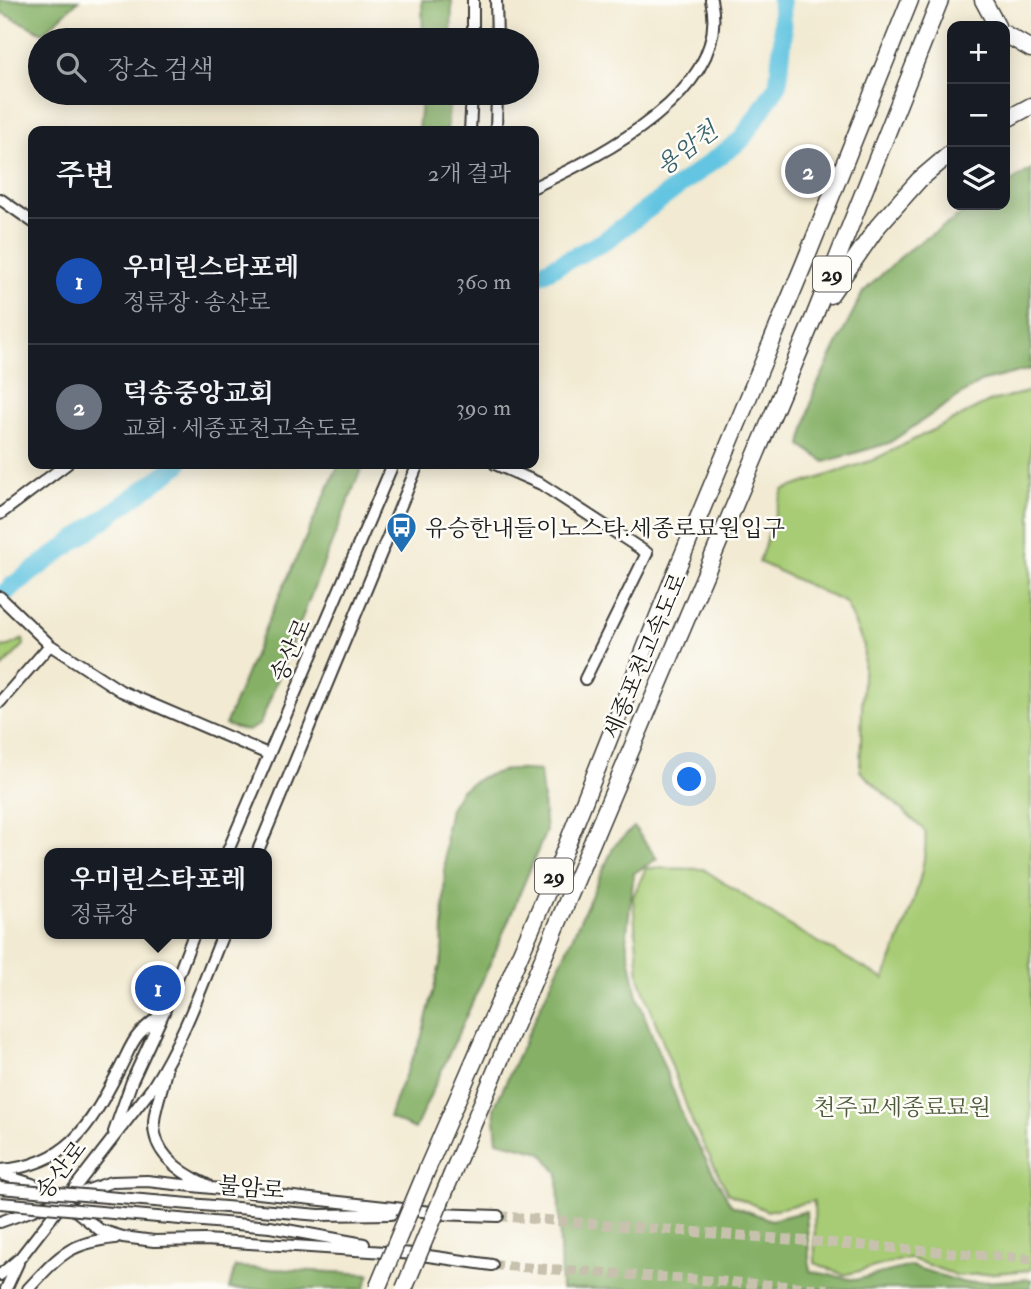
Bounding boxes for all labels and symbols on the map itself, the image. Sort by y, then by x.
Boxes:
water label: 용암천 [650,115,726,182]
pin: 2 [785,145,831,197]
road number: 29 [813,256,851,292]
bus stop icon: 유승한내들이노스타.세종로묘원입구 [385,511,419,555]
place label: 유승한내들이노스타.세종로묘원입구 [425,514,785,543]
street label: 세종포천고속도로 [597,569,693,743]
street label: 송산로 [264,614,318,686]
your location [672,762,706,796]
road number: 29 [535,858,573,894]
pin: 1 [135,962,181,1014]
park label: 천주교세종료묘원 [813,1093,991,1122]
street label: 송산로 [29,1135,93,1205]
street label: 불암로 [217,1171,285,1205]

